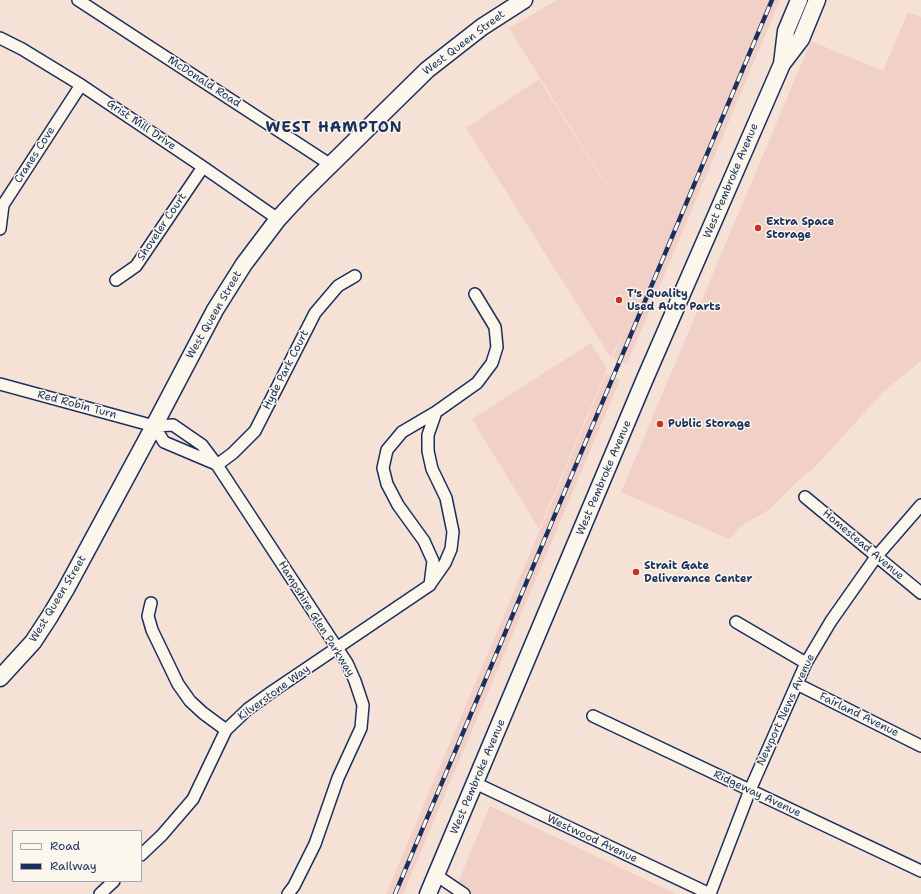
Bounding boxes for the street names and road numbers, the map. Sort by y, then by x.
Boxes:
street label: West Queen Street [420,8,508,78]
street label: McDonald Road [165,53,243,111]
street label: Grist Mill Drive [104,97,178,153]
street label: West Pembroke Avenue [701,121,761,241]
street label: Cranes Cove [12,124,58,186]
street label: Shoveler Court [135,191,189,263]
street label: West Queen Street [183,269,245,361]
street label: Hyde Park Court [260,328,312,412]
street label: Red Robin Turn [36,388,118,422]
street label: West Pembroke Avenue [574,418,634,538]
street label: Homestead Avenue [820,507,906,583]
street label: West Queen Street [27,553,89,645]
street label: Hampshire Glen Parkway [275,559,357,679]
street label: Newport News Avenue [754,652,818,768]
street label: Kilverstone Way [235,662,313,724]
street label: Fairland Avenue [817,690,901,740]
street label: West Pembroke Avenue [448,717,508,837]
street label: Ridgeway Avenue [711,768,803,820]
street label: Westwood Avenue [545,812,639,866]

